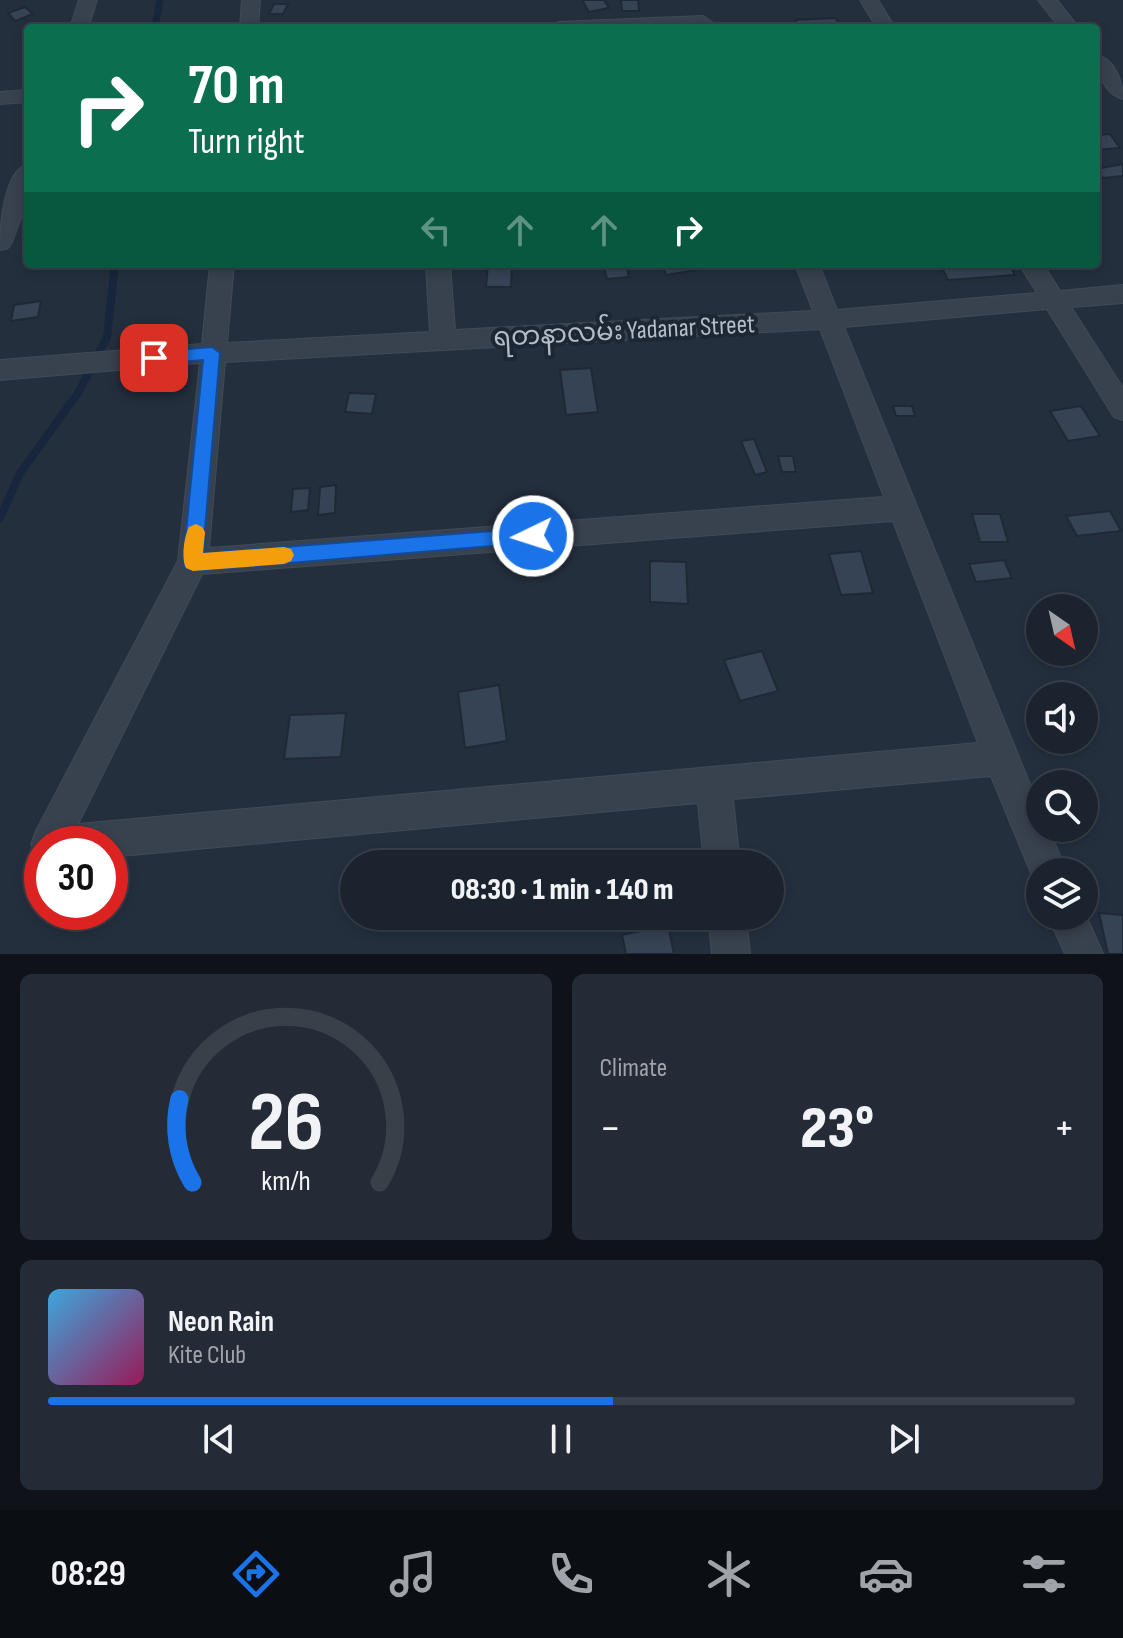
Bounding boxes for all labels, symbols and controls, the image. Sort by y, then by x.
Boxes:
text: 70 m [188,53,285,120]
icon: right [56,56,160,160]
text: Turn right [188,121,305,164]
icon: left [414,208,458,252]
icon: ahead [498,208,542,252]
icon: ahead [582,208,626,252]
icon: right [666,208,710,252]
street label: ရတနာလမ်း Yadanar Street [492,306,756,358]
pin [120,324,188,392]
icon: arrive [132,336,176,380]
position arrow [491,494,575,578]
north arrow [1026,594,1098,666]
map controls [1026,594,1098,930]
button: sound [1026,682,1098,754]
button: search [1026,770,1098,842]
speed limit sign: 30 [24,826,128,930]
button: layers [1026,858,1098,930]
text: 08:30 · 1 min · 140 m [451,872,673,908]
text: Climate [600,1053,667,1084]
text: 26 [248,1074,324,1174]
text: 23° [800,1093,874,1165]
text: − [600,1102,621,1155]
text: + [1053,1102,1075,1155]
text: km/h [261,1164,310,1199]
text: Neon Rain [168,1304,274,1340]
text: Kite Club [168,1340,246,1371]
icon: previous [197,1417,241,1461]
icon: pause [539,1417,583,1461]
icon: next [882,1417,926,1461]
icon: directions [228,1546,284,1602]
icon: music [385,1546,441,1602]
icon: phone [543,1546,599,1602]
icon: climate [701,1546,757,1602]
icon: car [858,1546,914,1602]
icon: filters [1016,1546,1072,1602]
text: 08:29 [51,1553,126,1596]

